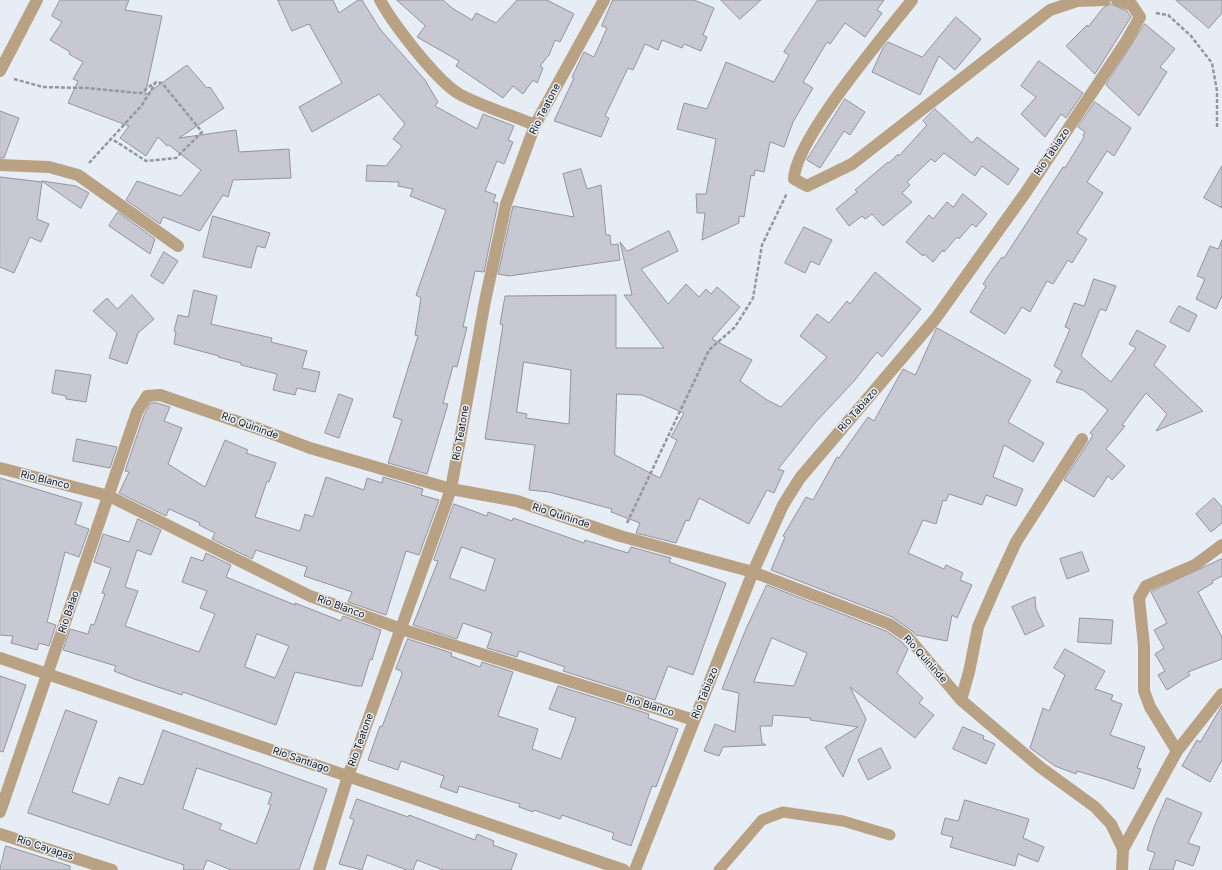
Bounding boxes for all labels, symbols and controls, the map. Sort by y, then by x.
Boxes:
street label: Rio Teatone [527,81,563,137]
street label: Rio Tabiazo [1032,126,1072,178]
street label: Rio Tabiazo [836,385,880,435]
street label: Rio Teatone [450,404,472,462]
street label: Rio Quininde [220,410,280,442]
street label: Rio Blanco [19,468,71,492]
street label: Rio Quininde [531,501,591,531]
street label: Rio Balao [56,589,82,635]
street label: Rio Blanco [316,593,366,621]
street label: Rio Quininde [901,633,949,685]
street label: Rio Tabiazo [689,665,721,721]
street label: Rio Blanco [624,693,676,719]
street label: Rio Teatone [346,712,376,768]
street label: Rio Santiago [271,745,331,775]
street label: Rio Cayapas [15,833,75,863]

